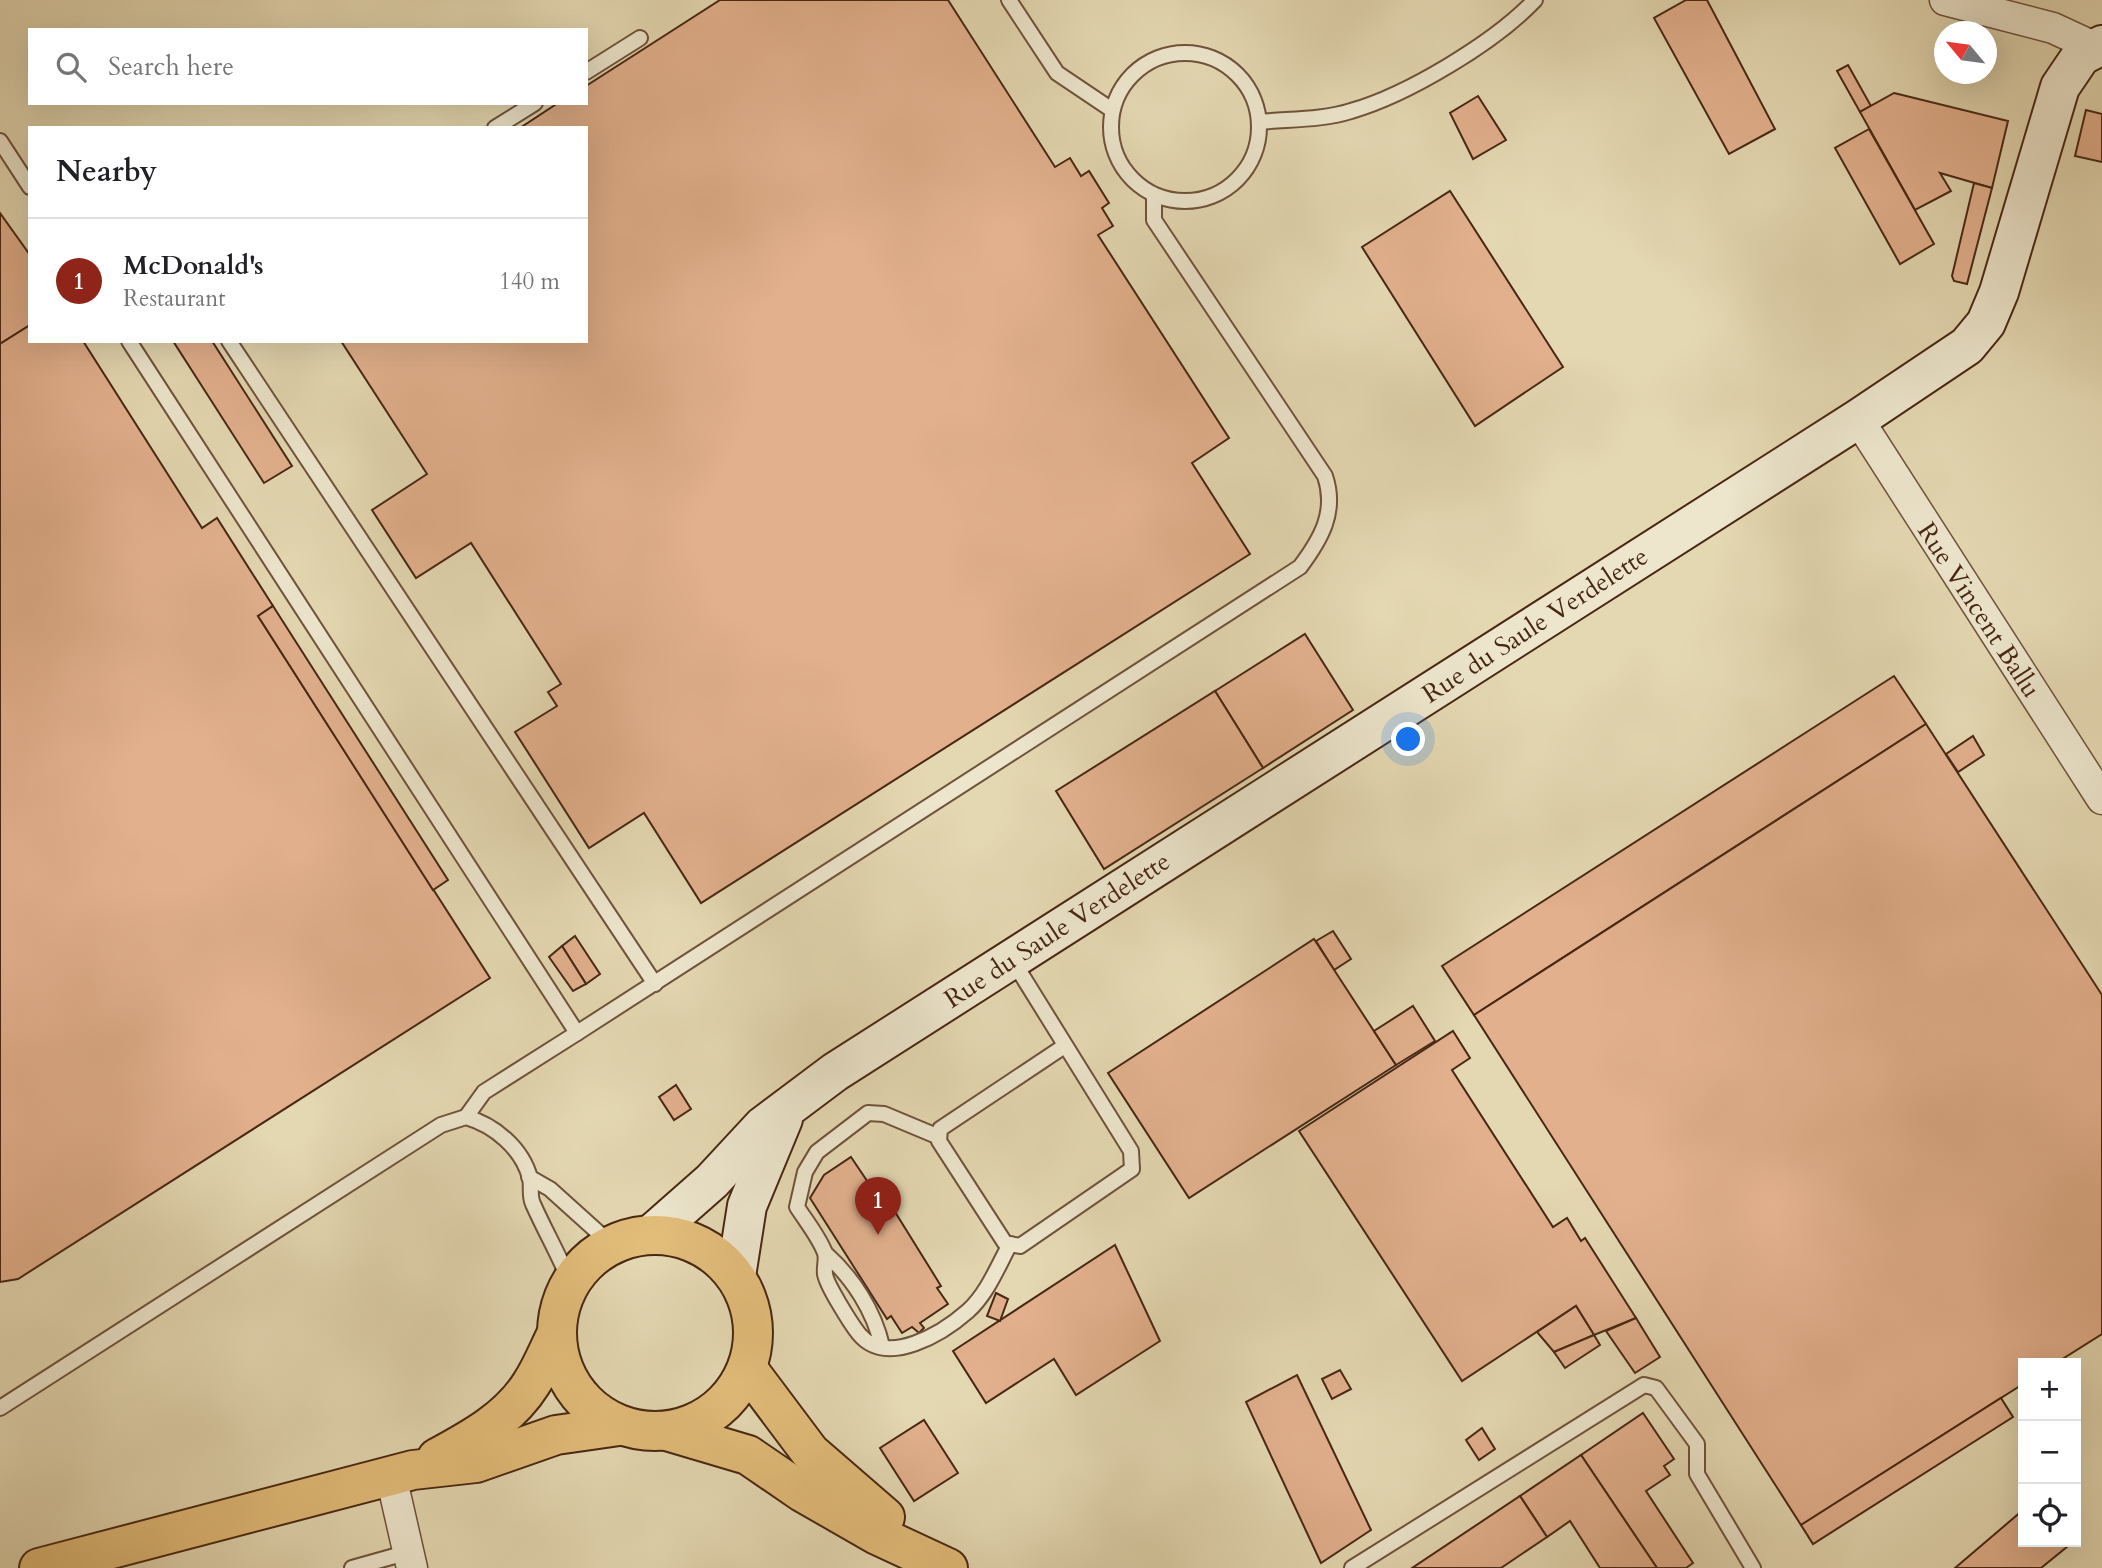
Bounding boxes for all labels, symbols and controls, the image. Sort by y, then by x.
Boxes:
north arrow [1934,21,1997,84]
search box [28,28,588,105]
icon: search [52,48,90,86]
text: Search here [108,49,234,84]
text: Nearby [56,151,157,192]
text: McDonald's [123,248,264,283]
text: 1 [73,266,85,297]
text: 140 m [499,266,560,297]
text: Restaurant [123,283,226,314]
street label: Rue Vincent Ballu [1909,516,2049,704]
street label: Rue du Saule Verdelette [1415,539,1655,711]
your location [1391,722,1425,756]
street label: Rue du Saule Verdelette [937,844,1177,1016]
pin: 1 [855,1177,901,1235]
map controls [2018,1358,2081,1547]
button: + [2018,1358,2081,1421]
button: − [2018,1421,2081,1484]
button: locate [2018,1484,2081,1547]

